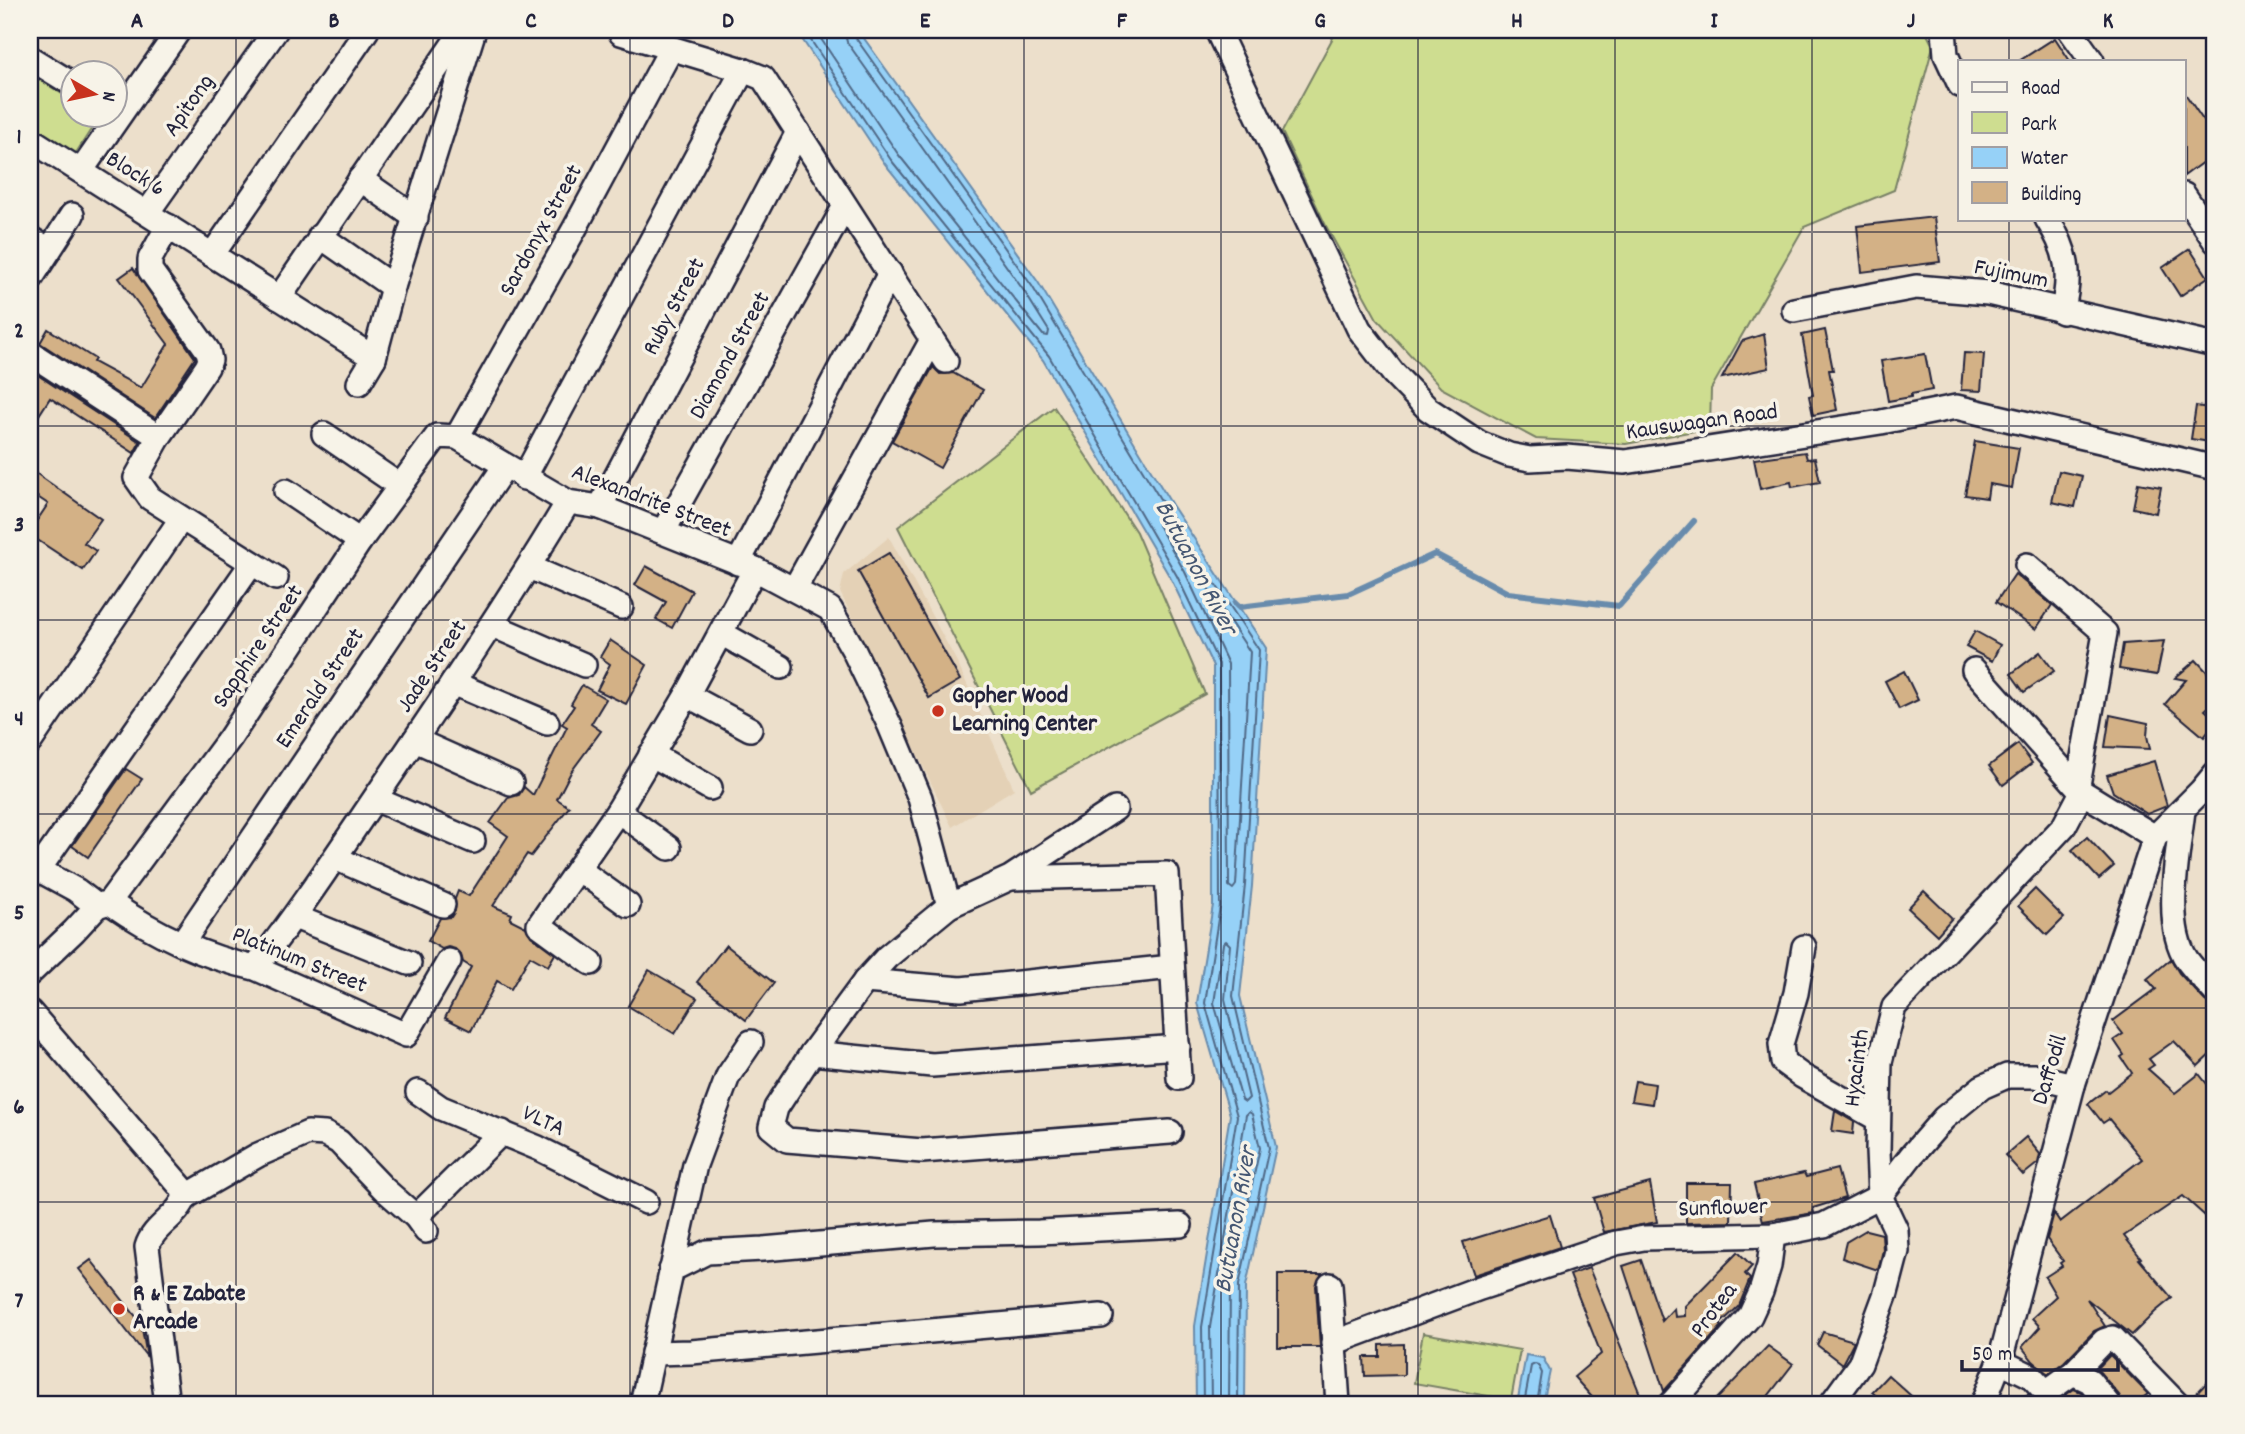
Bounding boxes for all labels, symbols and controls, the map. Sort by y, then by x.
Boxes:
text: A [131,6,143,39]
text: B [329,6,340,39]
text: C [525,6,537,39]
text: D [722,6,734,39]
text: E [920,6,931,39]
text: F [1117,6,1128,39]
text: G [1314,6,1326,39]
text: H [1511,6,1523,39]
text: I [1710,6,1718,39]
text: J [1907,6,1915,39]
text: K [2103,6,2114,39]
north arrow [60,60,130,130]
legend [1958,60,2186,220]
street label: Apitong [156,68,224,144]
text: Road [2021,75,2060,105]
text: N [93,89,121,103]
text: Park [2021,111,2057,141]
text: 1 [16,122,22,155]
street label: Block 6 [99,143,171,207]
text: Water [2021,145,2068,175]
street label: Sardonyx Street [492,159,592,303]
text: Building [2021,181,2081,211]
street label: Fujimum [1971,251,2051,299]
street label: Ruby Street [635,252,715,362]
street label: Diamond Street [682,286,780,426]
text: 2 [14,316,24,349]
street label: Kauswagan Road [1624,396,1780,450]
street label: Alexandrite Street [566,456,736,548]
water label: Butuanon River [1144,494,1248,645]
text: 3 [14,510,24,543]
street label: Sapphire Street [205,578,313,716]
street label: Jade Street [389,614,477,720]
street label: Emerald Street [268,622,374,756]
place label: Gopher Wood Learning Center [952,680,1098,742]
marker: Gopher Wood Learning Center [930,703,946,719]
text: 4 [14,704,24,737]
text: 5 [14,898,24,931]
street label: Platinum Street [226,918,372,1004]
street label: Hyacinth [1836,1027,1880,1109]
street label: Daffodil [2024,1030,2078,1109]
text: 6 [13,1092,25,1125]
street label: VLTA [516,1097,570,1147]
water label: Butuanon River [1206,1141,1269,1296]
street label: Sunflower [1678,1190,1768,1228]
street label: Protea [1683,1276,1747,1346]
place label: R & E Zabate Arcade [133,1278,246,1340]
text: 7 [15,1286,24,1319]
marker: R & E Zabate Arcade [111,1301,127,1317]
scale bar [1962,1329,2117,1373]
text: 50 m [1972,1341,2012,1371]

